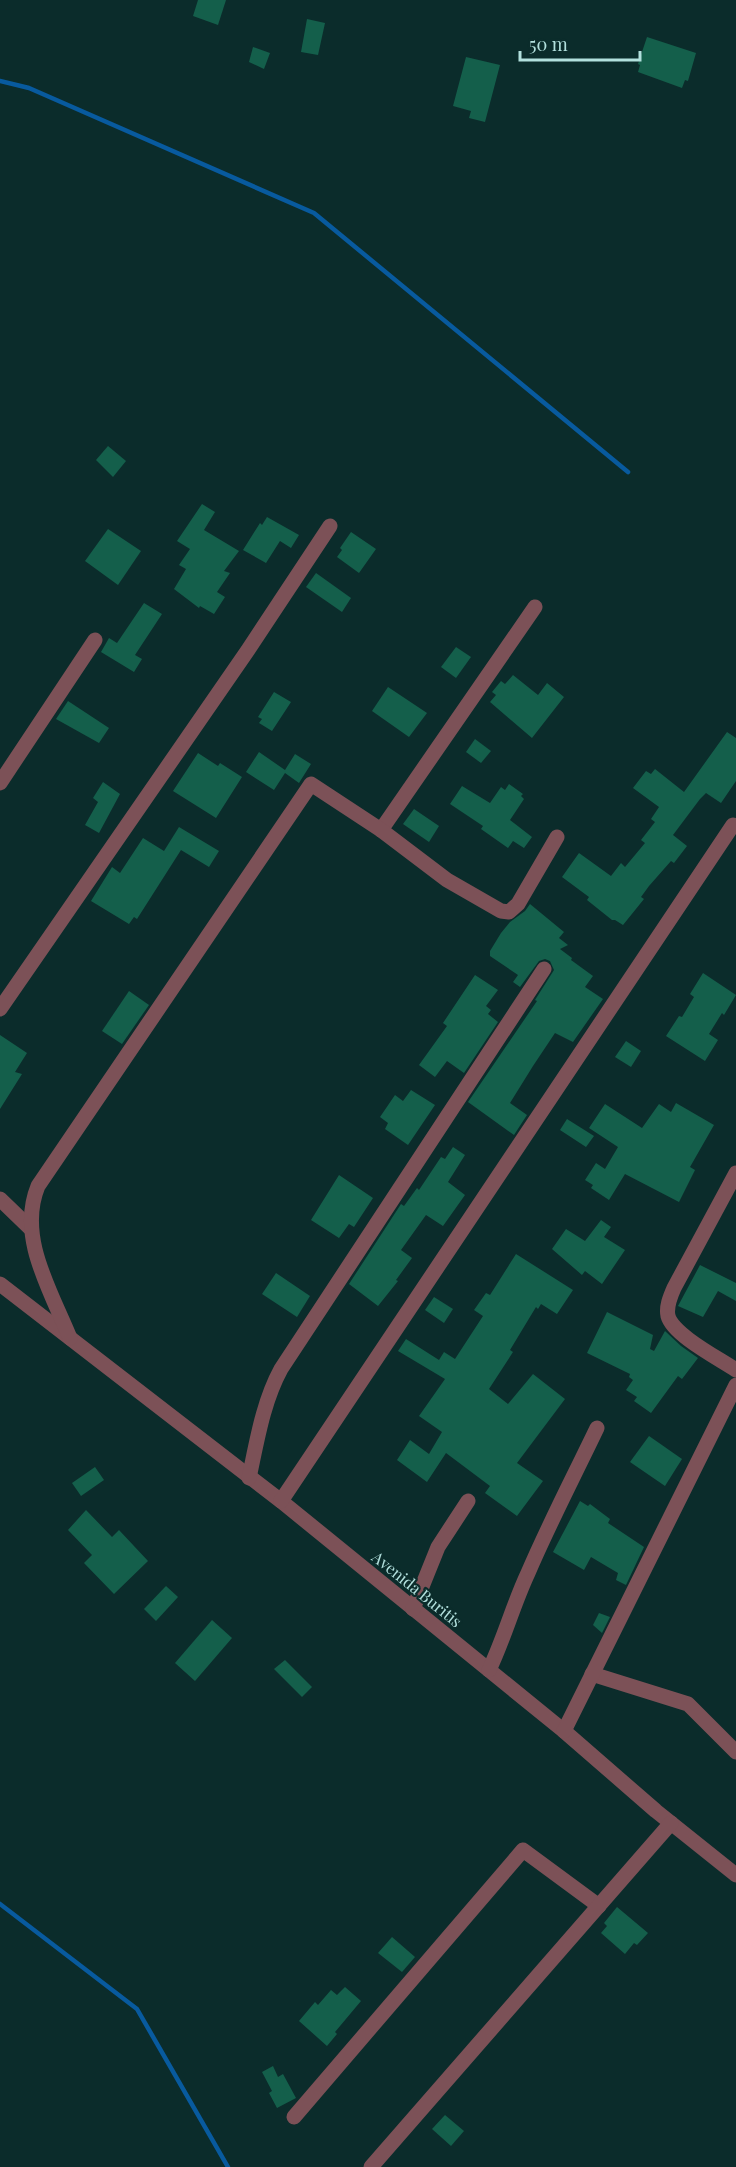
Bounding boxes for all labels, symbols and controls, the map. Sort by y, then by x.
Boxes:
scale bar [520,24,640,62]
text: 50 m [529,32,568,56]
street label: Avenida Buritis [367,1545,467,1631]

